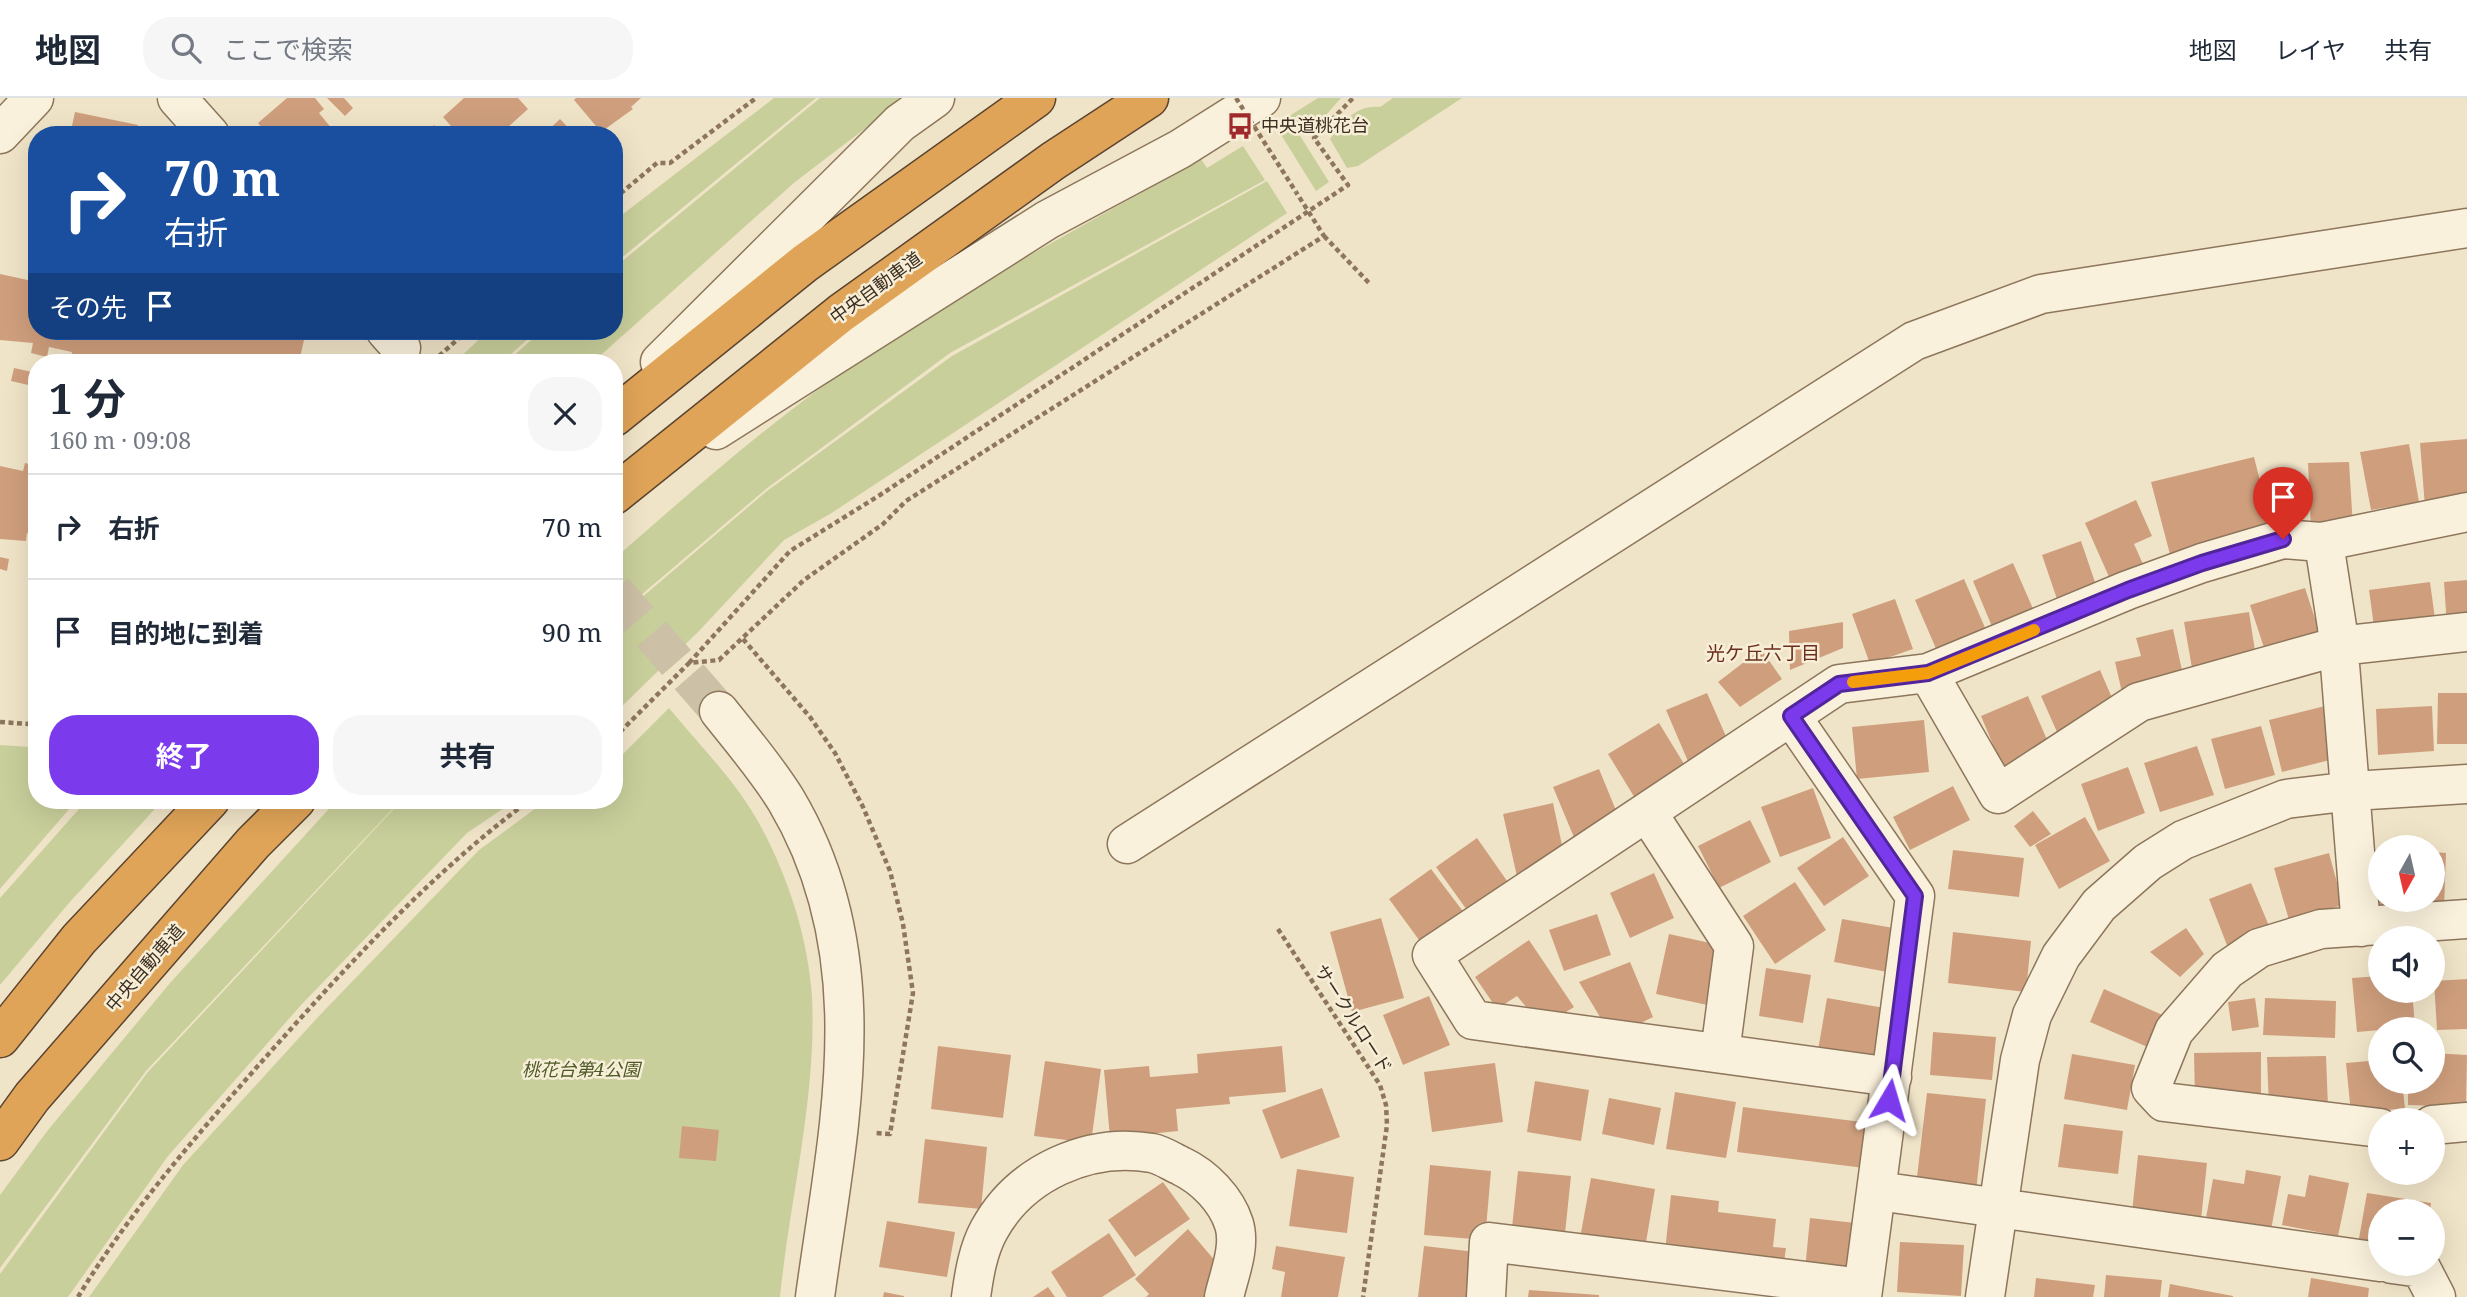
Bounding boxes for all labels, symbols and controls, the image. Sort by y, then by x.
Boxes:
search box [143,17,633,80]
text: 地図 [35,27,101,72]
icon: search [167,29,205,67]
text: ここで検索 [223,31,353,67]
text: 地図 [2189,33,2237,66]
text: レイヤ [2275,33,2346,66]
text: 共有 [2384,33,2432,66]
bus stop icon: 中央道桃花台 [1225,111,1255,141]
place label: 中央道桃花台 [1261,113,1369,137]
text: 70 m [164,144,280,210]
icon: right [49,154,140,245]
text: 右折 [164,210,228,253]
street label: 中央自動車道 [825,246,926,329]
icon: arrive [141,287,179,325]
text: その先 [49,289,127,325]
text: 1 分 [49,369,126,426]
button: close [528,377,602,451]
text: 160 m · 09:08 [49,424,191,456]
pin [2253,467,2313,539]
icon: arrive [2264,478,2302,516]
icon: right [49,508,87,546]
text: 70 m [542,509,602,545]
text: 右折 [108,510,160,546]
icon: arrive [49,613,87,651]
text: 90 m [542,614,602,650]
text: 目的地に到着 [108,615,264,651]
district label: 光ケ丘六丁目 [1706,640,1820,666]
button: 終了 [49,715,319,795]
button: 共有 [333,715,602,795]
north arrow [2368,835,2445,912]
map controls [2368,835,2445,1276]
street label: 中央自動車道 [100,919,189,1016]
button: sound [2368,926,2445,1003]
street label: サークルロード [1310,959,1398,1078]
button: search [2368,1017,2445,1094]
park label: 桃花台第4公園 [522,1057,643,1081]
position arrow [1852,1063,1926,1137]
button: + [2368,1108,2445,1185]
button: − [2368,1199,2445,1276]

